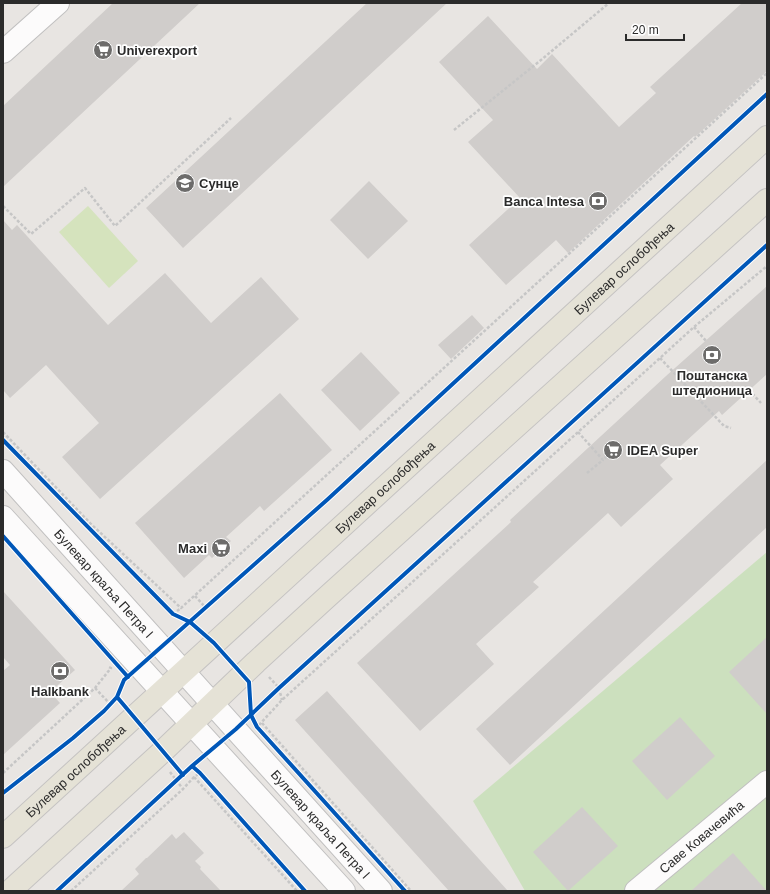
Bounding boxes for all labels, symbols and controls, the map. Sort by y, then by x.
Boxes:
scale bar [626,16,684,42]
text: 20 m [632,23,659,37]
supermarket icon: Univerexport [92,39,114,61]
place label: Univerexport [117,43,198,58]
school or university icon: Сунце [174,172,196,194]
place label: Сунце [199,176,239,191]
bank icon: Banca Intesa [587,190,609,212]
place label: Banca Intesa [504,194,585,209]
street label: Булевар ослобођења [571,218,677,318]
bank icon: Поштанска штедионица [701,344,723,366]
place label: Поштанска штедионица [672,368,753,398]
street label: Булевар ослобођења [332,437,438,536]
supermarket icon: IDEA Super [602,439,624,461]
place label: IDEA Super [627,443,698,458]
street label: Булевар краља Петра I [51,526,157,641]
supermarket icon: Maxi [210,537,232,559]
place label: Maxi [178,541,207,556]
bank icon: Halkbank [49,660,71,682]
place label: Halkbank [31,684,90,699]
street label: Булевар ослобођења [22,721,129,820]
street label: Булевар краља Петра I [268,767,373,881]
street label: Саве Ковачевића [656,797,747,876]

